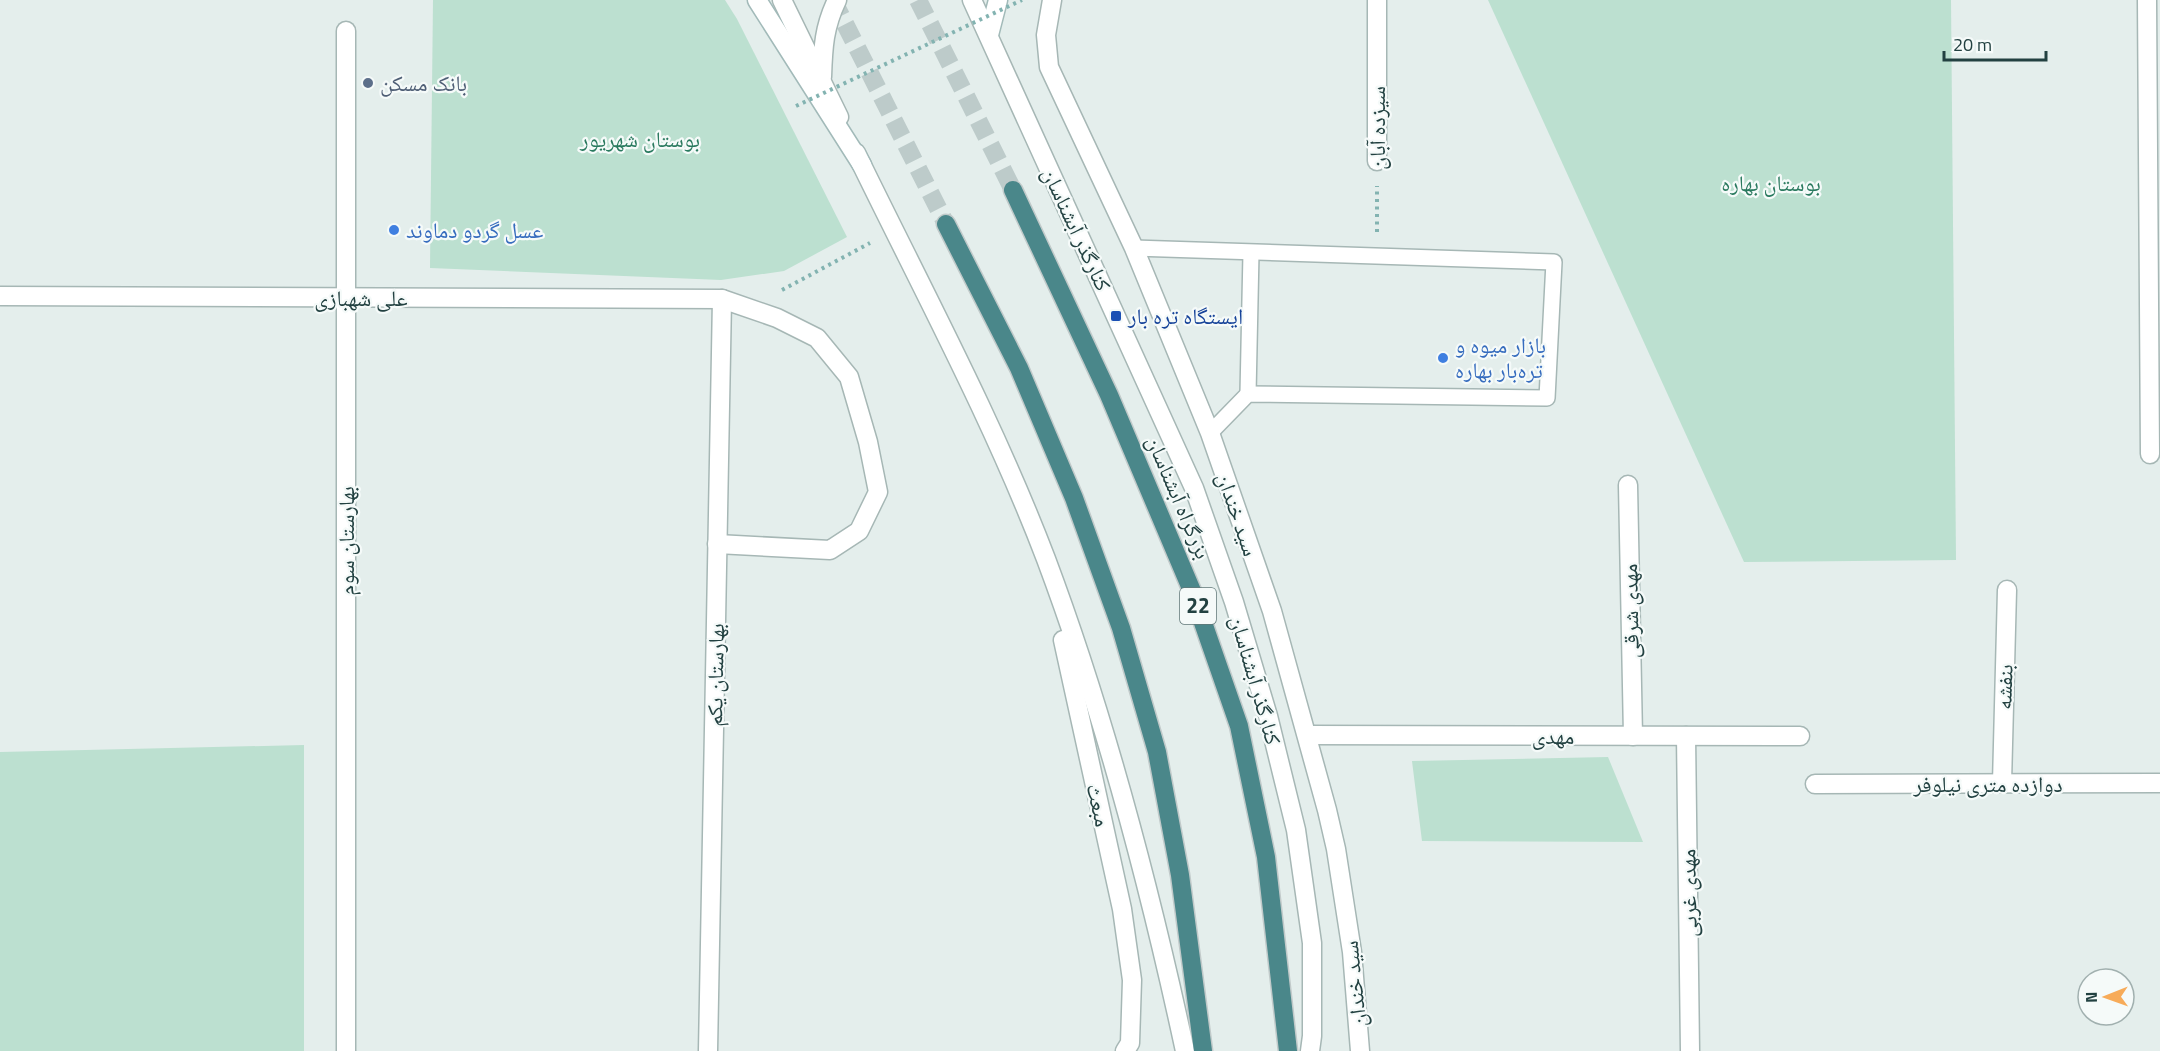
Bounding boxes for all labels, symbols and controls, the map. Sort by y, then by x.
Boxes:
scale bar [1944,24,2046,62]
text: 20 m [1953,31,1992,58]
place label: بانک مسکن [380,66,467,100]
marker: بانک مسکن [361,76,375,90]
street label: سیزده آبان [1360,86,1394,170]
park label: بوستان شهریور [579,122,700,156]
street label: کنارگذر آبشناسان [1033,161,1121,297]
park label: بوستان بهاره [1721,166,1821,200]
place label: عسل گردو دماوند [406,213,543,247]
marker: عسل گردو دماوند [387,223,401,237]
street label: علی شهبازی [314,281,408,315]
place label: ایستگاه تره بار [1127,299,1243,333]
marker: ایستگاه تره بار [1109,309,1123,323]
place label: بازار میوه و تره‌بار بهاره [1455,328,1546,387]
marker: بازار میوه و تره‌بار بهاره [1436,351,1450,365]
street label: بزرگراه آبشناسان [1138,430,1220,564]
street label: سید خندان [1208,468,1268,560]
street label: بهارستان سوم [329,486,363,596]
street label: مهدی شرقی [1612,563,1648,659]
road number: 22 [1180,588,1216,624]
street label: کنارگذر آبشناسان [1221,611,1291,749]
street label: بهارستان یکم [697,623,733,727]
street label: بنفشه [1986,664,2022,710]
street label: مهدی [1532,719,1574,753]
street label: دوازده متری نیلوفر [1912,767,2063,801]
street label: مبعث [1078,780,1120,830]
street label: مهدی غربی [1670,848,1706,938]
street label: سید خندان [1333,939,1375,1029]
north arrow [2076,967,2136,1027]
text: N [2079,992,2103,1003]

